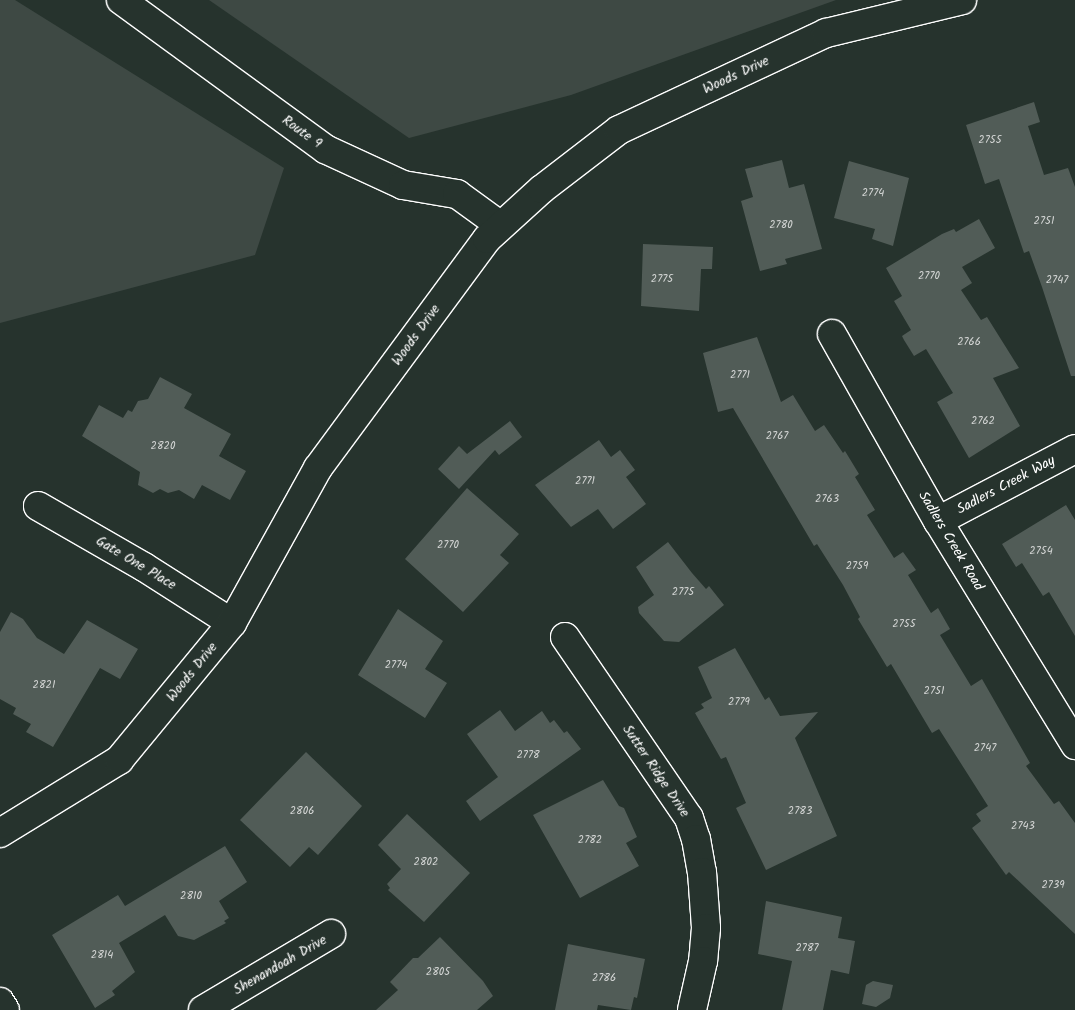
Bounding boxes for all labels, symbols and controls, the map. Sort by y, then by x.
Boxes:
street label: Woods Drive [700,52,772,98]
street label: Route 9 [279,112,325,152]
house number: 2755 [978,133,1002,147]
house number: 2774 [862,186,884,200]
house number: 2751 [1034,214,1054,228]
house number: 2780 [769,218,793,232]
house number: 2770 [918,269,940,283]
house number: 2775 [651,272,673,286]
house number: 2747 [1046,273,1068,287]
street label: Woods Drive [388,301,444,369]
house number: 2766 [957,335,981,349]
house number: 2771 [730,368,750,382]
house number: 2762 [971,414,995,428]
house number: 2767 [766,429,788,443]
house number: 2820 [151,439,175,453]
street label: Sadlers Creek Way [954,452,1058,518]
house number: 2771 [575,474,595,488]
street label: Sadlers Creek Road [915,488,987,594]
house number: 2763 [815,492,839,506]
street label: Gate One Place [93,532,179,594]
house number: 2770 [437,538,459,552]
house number: 2754 [1029,544,1053,558]
house number: 2759 [846,559,868,573]
house number: 2775 [672,585,694,599]
house number: 2755 [892,617,916,631]
street label: Woods Drive [163,639,221,705]
house number: 2774 [385,658,407,672]
house number: 2821 [33,678,55,692]
house number: 2751 [924,684,944,698]
house number: 2779 [728,695,750,709]
street label: Sutter Ridge Drive [619,722,693,820]
house number: 2747 [974,741,996,755]
house number: 2778 [516,748,540,762]
house number: 2806 [290,804,314,818]
house number: 2783 [788,804,812,818]
house number: 2743 [1011,819,1035,833]
house number: 2782 [578,833,602,847]
house number: 2802 [414,855,438,869]
house number: 2739 [1041,878,1065,892]
house number: 2810 [180,889,202,903]
street label: Shenandoah Drive [230,931,330,999]
house number: 2787 [795,941,819,955]
house number: 2814 [91,948,113,962]
house number: 2805 [426,965,450,979]
house number: 2786 [592,971,616,985]

